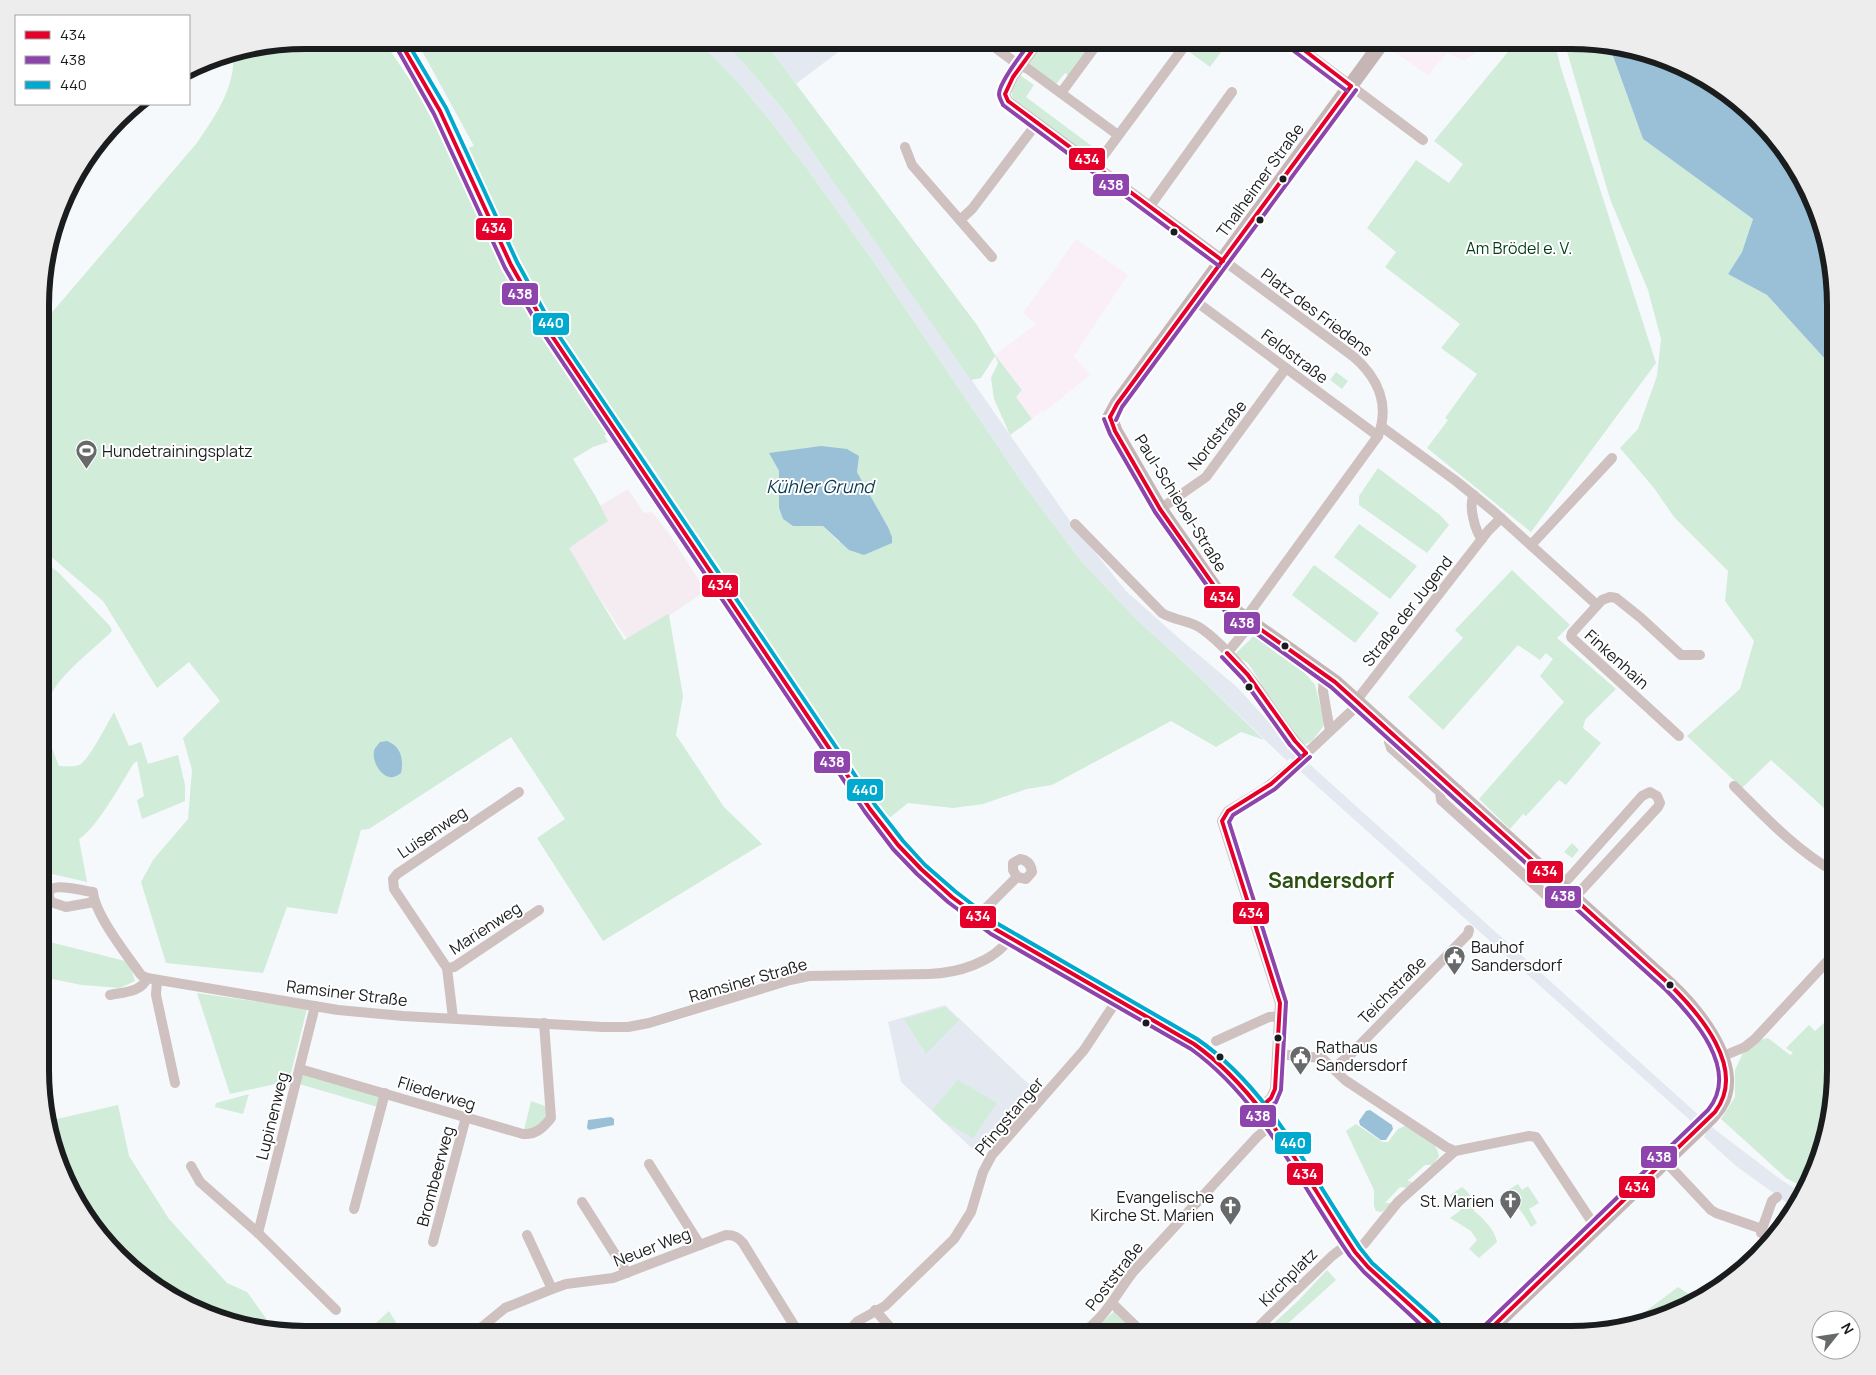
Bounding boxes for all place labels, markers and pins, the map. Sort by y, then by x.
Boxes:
unlabelled marker [1278,174,1288,184]
unlabelled marker [1255,215,1265,225]
unlabelled marker [1169,227,1179,237]
sports icon: Hundetrainingsplatz [74,439,98,470]
place label: Hundetrainingsplatz [102,440,253,462]
unlabelled marker [1280,641,1290,651]
unlabelled marker [1244,682,1254,692]
place label: Bauhof Sandersdorf [1471,936,1563,976]
public building icon: Bauhof Sandersdorf [1443,944,1467,975]
unlabelled marker [1665,980,1675,990]
unlabelled marker [1141,1018,1151,1028]
unlabelled marker [1273,1033,1283,1043]
place label: Rathaus Sandersdorf [1316,1036,1408,1076]
public building icon: Rathaus Sandersdorf [1288,1044,1312,1075]
unlabelled marker [1215,1052,1225,1062]
place label: Evangelische Kirche St. Marien [1090,1186,1214,1226]
church icon: St. Marien [1498,1189,1522,1220]
place label: St. Marien [1420,1190,1494,1212]
church icon: Evangelische Kirche St. Marien [1218,1194,1242,1225]

